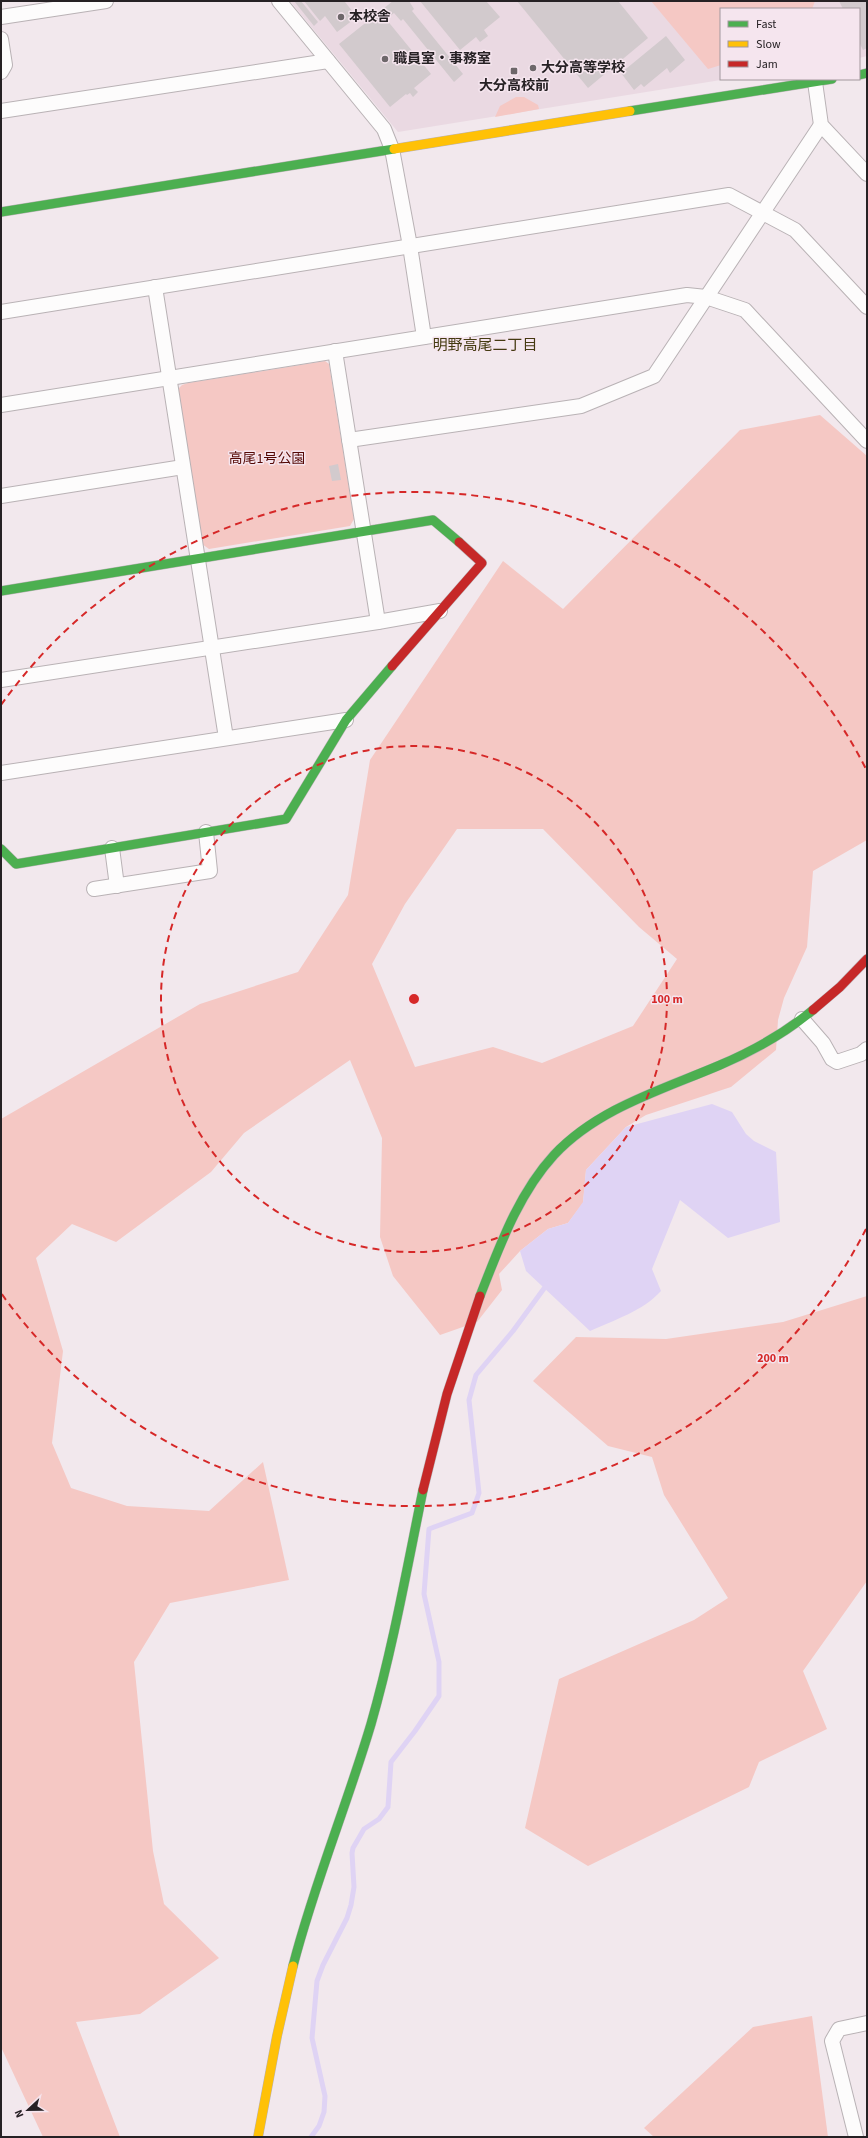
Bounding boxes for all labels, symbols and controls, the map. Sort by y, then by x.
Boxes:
place label: 本校舎 [349,7,391,27]
legend [720,8,860,80]
marker: 本校舎 [336,12,346,22]
text: Fast [756,16,776,33]
text: Slow [756,36,781,53]
place label: 職員室・事務室 [393,49,491,69]
marker: 職員室・事務室 [380,54,390,64]
text: Jam [756,56,778,73]
place label: 大分高等学校 [541,58,625,78]
marker: 大分高等学校 [528,63,538,73]
marker: 大分高校前 [509,66,519,76]
place label: 大分高校前 [479,76,549,96]
district label: 明野高尾二丁目 [432,335,538,356]
park label: 高尾1号公園 [229,449,305,469]
text: 100 m [651,991,683,1008]
centre of rings [407,992,421,1006]
text: 200 m [757,1350,789,1367]
north arrow [8,2090,48,2130]
text: N [11,2107,28,2120]

